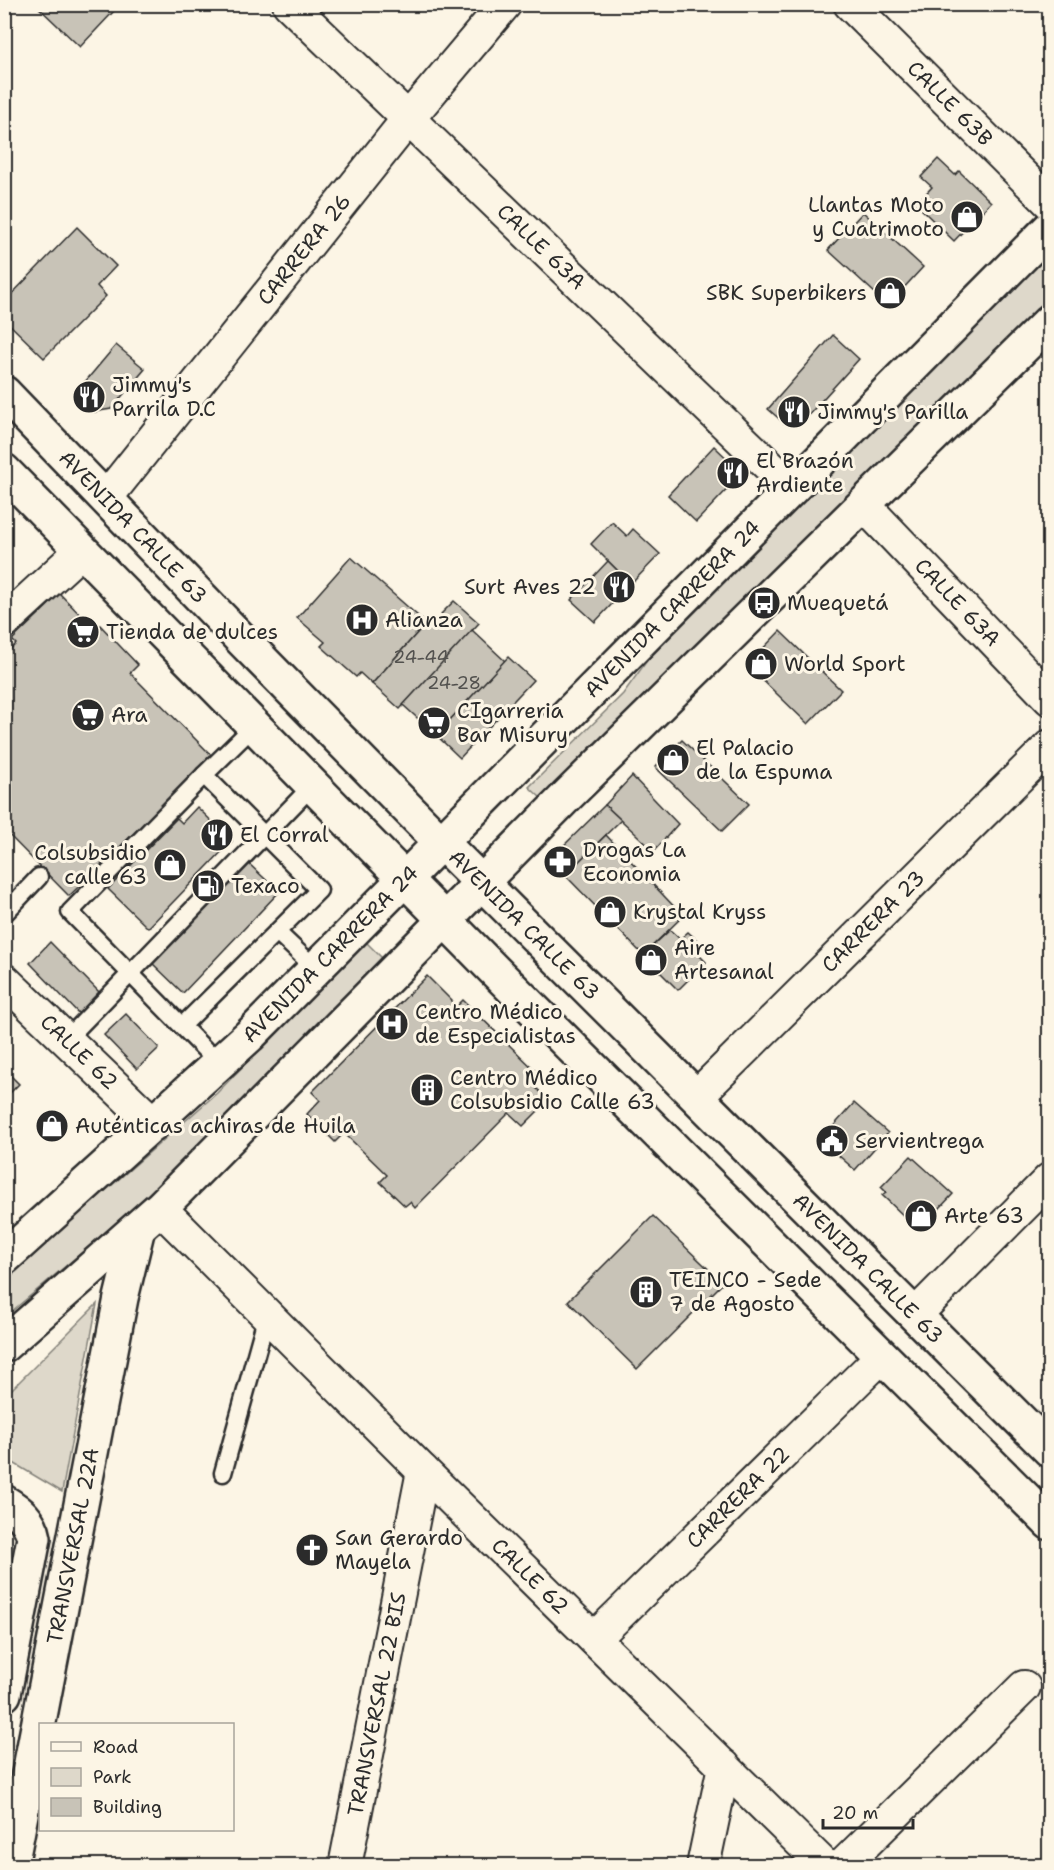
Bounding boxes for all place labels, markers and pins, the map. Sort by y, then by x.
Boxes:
place label: Llantas Moto y Cuatrimoto [808,191,944,243]
shop icon: Llantas Moto y Cuatrimoto [949,199,985,235]
shop icon: SBK Superbikers [872,275,908,311]
place label: SBK Superbikers [706,279,867,307]
place label: Jimmy's Parrila D.C [112,371,216,423]
restaurant icon: Jimmy's Parrila D.C [71,379,107,415]
restaurant icon: Jimmy's Parilla [776,394,812,430]
place label: Jimmy's Parilla [817,398,968,426]
place label: El Brazón Ardiente [756,447,854,499]
restaurant icon: El Brazón Ardiente [715,455,751,491]
restaurant icon: Surt Aves 22 [601,569,637,605]
place label: Surt Aves 22 [464,573,596,601]
bus stop icon: Muequetá [746,585,782,621]
place label: Muequetá [787,589,888,617]
hospital icon: Alianza [344,602,380,638]
place label: Alianza [385,606,463,634]
supermarket icon: Tienda de dulces [65,614,101,650]
place label: Tienda de dulces [106,618,278,646]
shop icon: World Sport [743,646,779,682]
place label: World Sport [784,650,906,678]
supermarket icon: Ara [70,697,106,733]
place label: CIgarreria Bar Misury [457,697,568,749]
place label: Ara [111,701,148,729]
supermarket icon: CIgarreria Bar Misury [416,705,452,741]
place label: El Palacio de la Espuma [696,734,832,786]
shop icon: El Palacio de la Espuma [655,742,691,778]
restaurant icon: El Corral [199,817,235,853]
place label: El Corral [240,821,329,849]
place label: Drogas La Economia [583,836,686,888]
place label: Colsubsidio calle 63 [34,839,147,891]
pharmacy icon: Drogas La Economia [542,844,578,880]
shop icon: Colsubsidio calle 63 [152,847,188,883]
fuel station icon: Texaco [190,868,226,904]
place label: Texaco [231,872,300,900]
shop icon: Krystal Kryss [592,894,628,930]
place label: Krystal Kryss [633,898,766,926]
place label: Aire Artesanal [674,934,774,986]
shop icon: Aire Artesanal [633,942,669,978]
place label: Centro Médico de Especialistas [415,998,576,1050]
hospital icon: Centro Médico de Especialistas [374,1006,410,1042]
place label: Centro Médico Colsubsidio Calle 63 [450,1064,655,1116]
building icon: Centro Médico Colsubsidio Calle 63 [409,1072,445,1108]
shop icon: Auténticas achiras de Huila [34,1108,70,1144]
place label: Auténticas achiras de Huila [75,1112,356,1140]
public building icon: Servientrega [814,1123,850,1159]
place label: Servientrega [855,1127,984,1155]
shop icon: Arte 63 [903,1198,939,1234]
place label: Arte 63 [944,1202,1024,1230]
place label: TEINCO - Sede 7 de Agosto [669,1266,822,1318]
building icon: TEINCO - Sede 7 de Agosto [628,1274,664,1310]
place label: San Gerardo Mayela [335,1524,463,1576]
church icon: San Gerardo Mayela [294,1532,330,1568]

